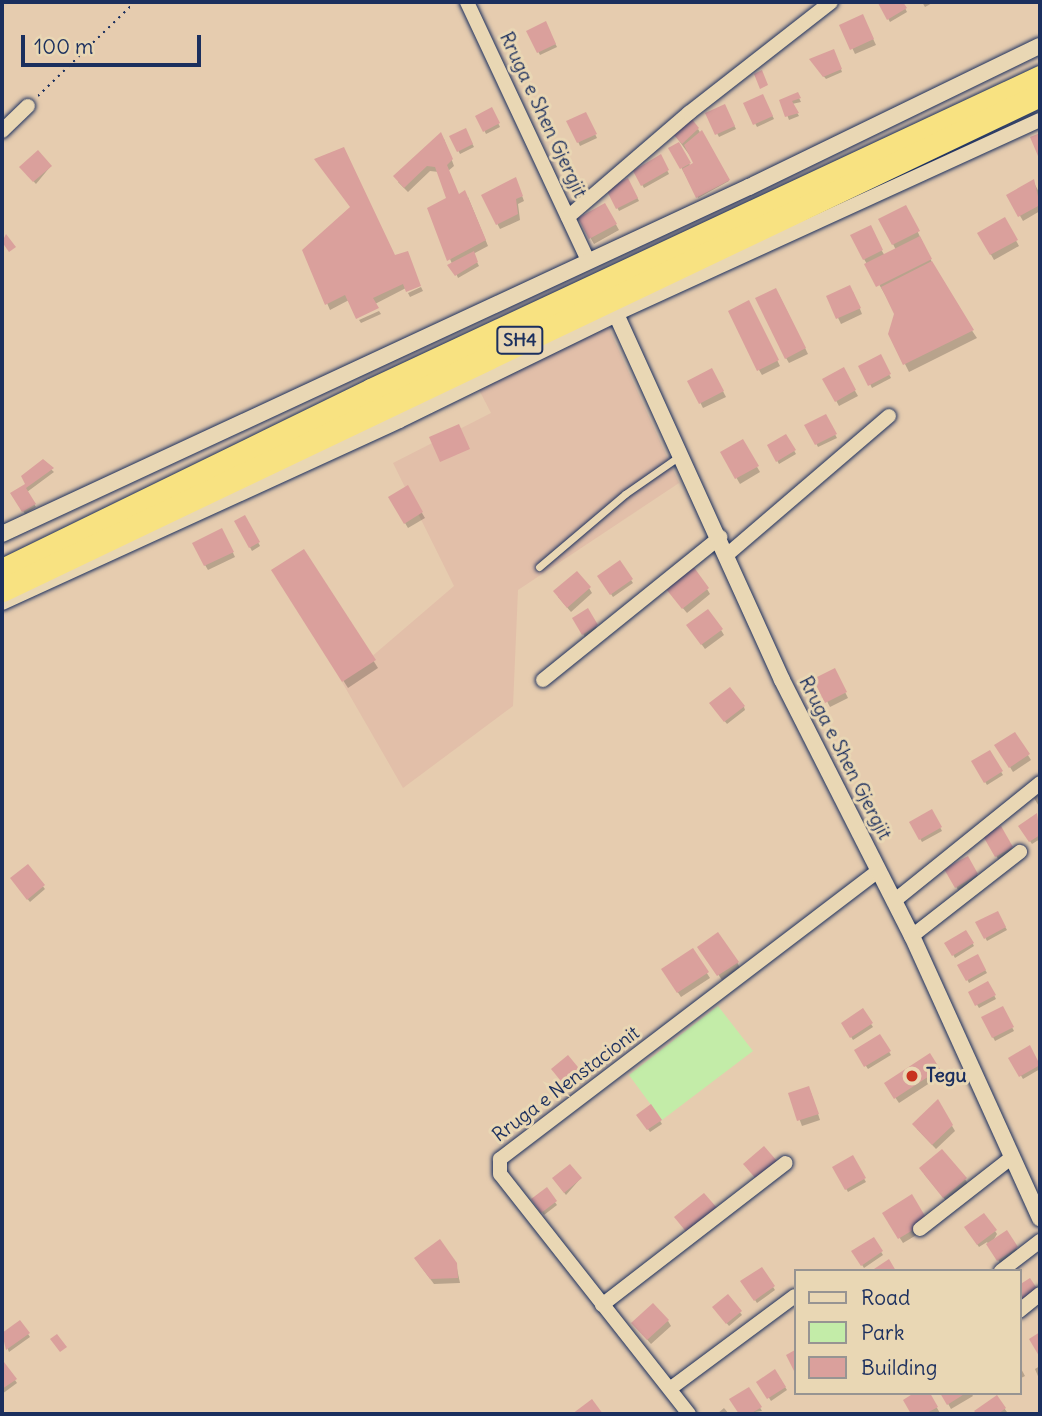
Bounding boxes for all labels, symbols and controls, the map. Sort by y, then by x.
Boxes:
scale bar [24,21,205,65]
street label: Rruga e Shen Gjergjit [495,29,591,201]
text: 100 m [34,33,93,60]
road number: SH4 [496,326,544,354]
street label: Rruga e Shen Gjergjit [794,673,896,843]
street label: Rruga e Nenstacionit [488,1021,644,1147]
place label: Tegu [926,1065,967,1087]
marker: Tegu [904,1068,920,1084]
legend [794,1269,1021,1395]
text: Road [861,1284,910,1311]
text: Park [861,1319,904,1346]
text: Building [861,1354,937,1381]

